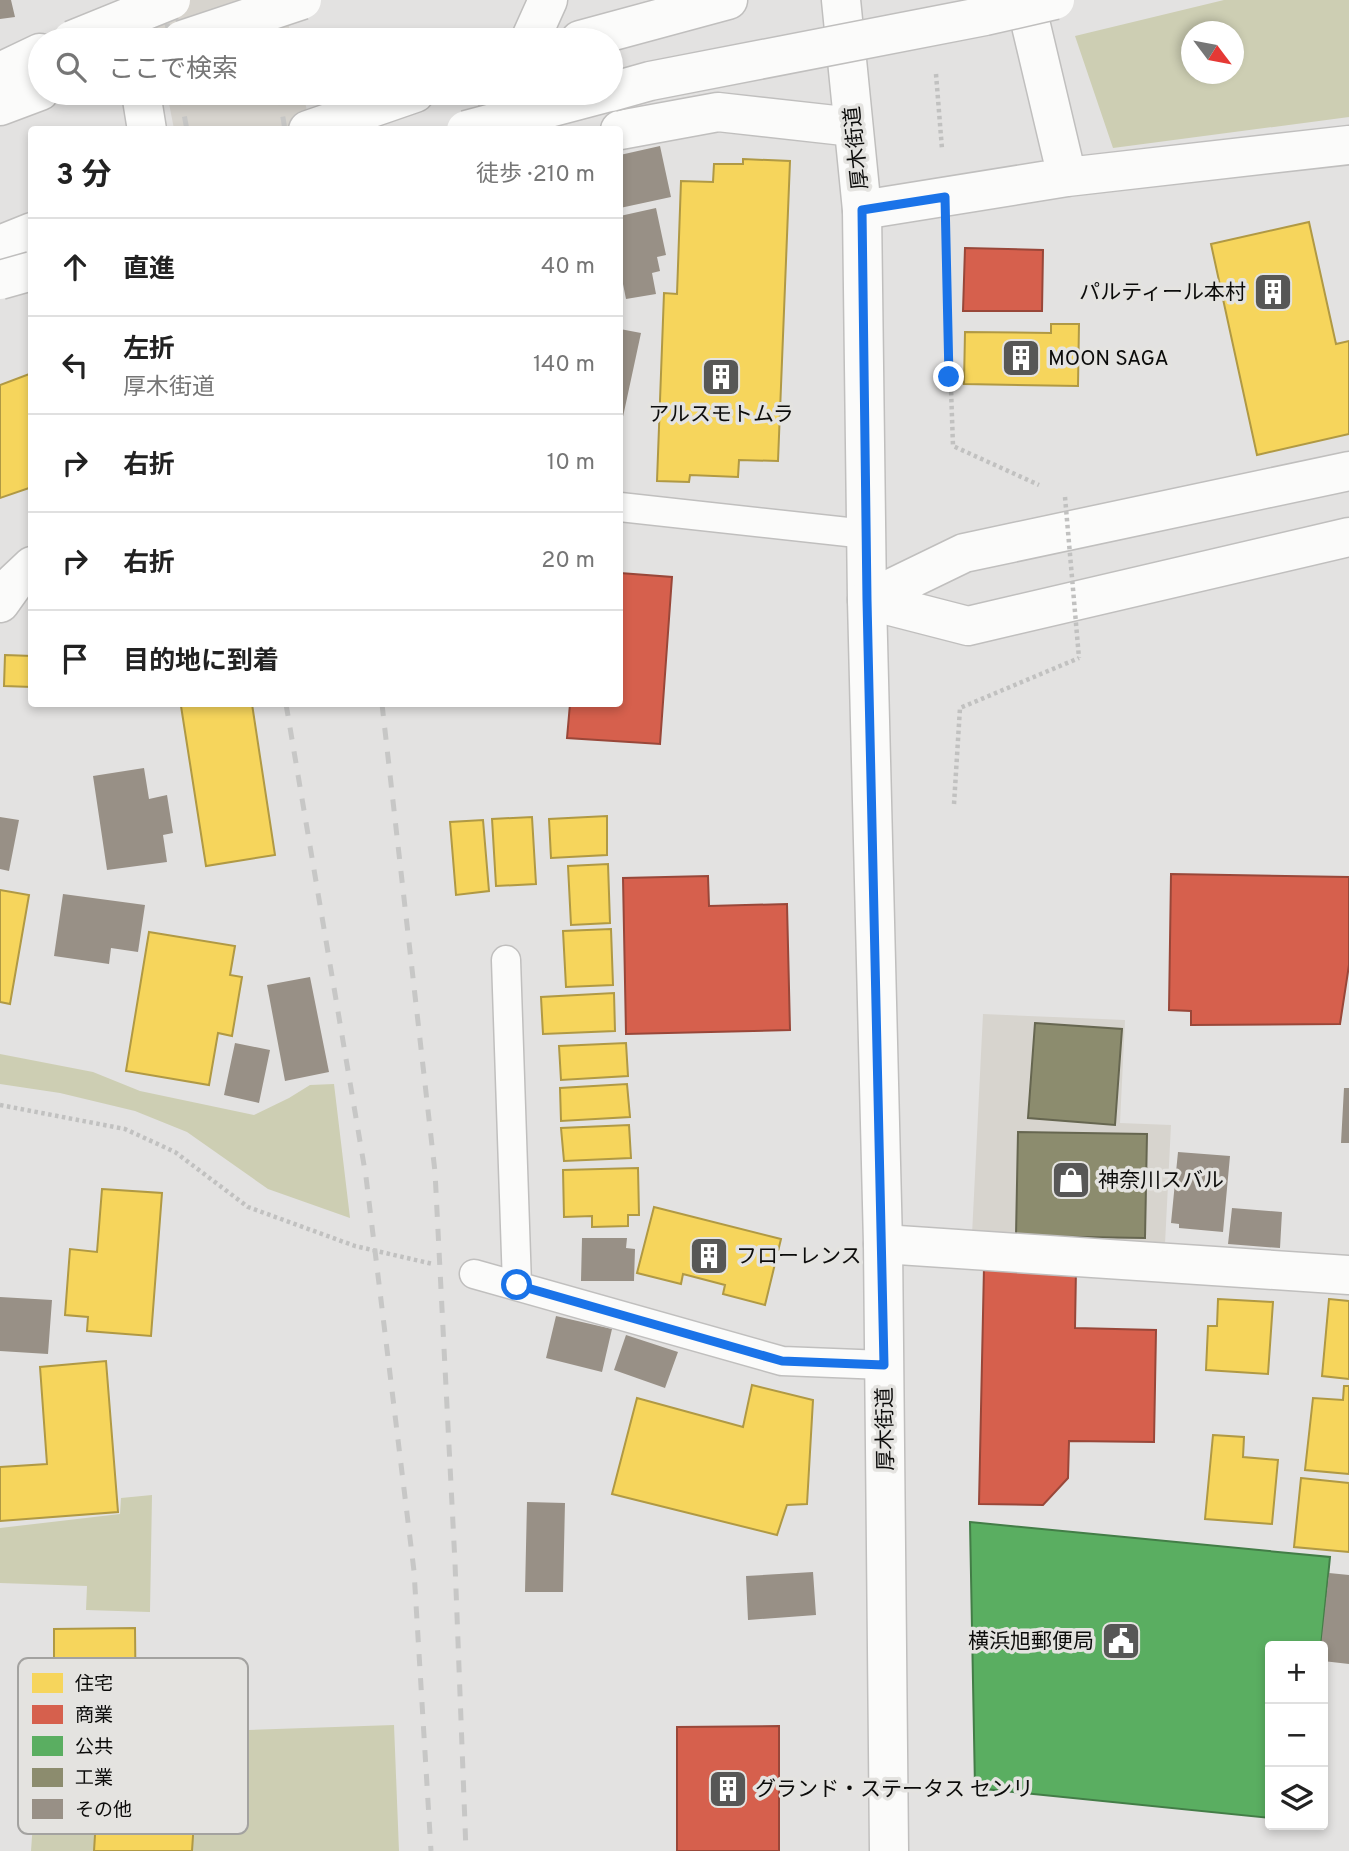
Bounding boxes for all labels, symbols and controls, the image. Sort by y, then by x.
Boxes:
north arrow [1181,21,1244,84]
search box [28,28,623,105]
icon: search [52,48,90,86]
text: ここで検索 [108,54,238,87]
street label: 厚木街道 [840,105,875,191]
text: 3 分 [56,158,112,195]
text: 徒歩 · 210 m [476,161,595,190]
icon: ahead [56,248,94,286]
text: 40 m [541,253,595,282]
text: 直進 [123,254,175,287]
building icon: パルティール本村 [1252,271,1294,313]
place label: パルティール本村 [1079,280,1246,307]
text: 左折 [123,334,175,367]
building icon: MOON SAGA [1000,337,1042,379]
icon: left [56,346,94,384]
place label: MOON SAGA [1048,346,1169,373]
text: 140 m [533,351,595,380]
building icon: アルスモトムラ [700,356,742,398]
route end [933,361,964,392]
text: 厚木街道 [123,374,215,403]
place label: アルスモトムラ [648,402,794,429]
icon: right [56,444,94,482]
text: 10 m [547,449,595,478]
text: 右折 [123,450,175,483]
icon: right [56,542,94,580]
text: 20 m [541,547,595,576]
text: 右折 [123,548,175,581]
icon: arrive [56,640,94,678]
text: 目的地に到着 [123,646,279,679]
shop icon: 神奈川スバル [1050,1159,1092,1201]
place label: 神奈川スバル [1098,1168,1224,1195]
building icon: フローレンス [688,1235,730,1277]
place label: フローレンス [736,1244,862,1271]
route start [501,1269,532,1300]
street label: 厚木街道 [872,1387,901,1471]
public building icon: 横浜旭郵便局 [1100,1620,1142,1662]
place label: 横浜旭郵便局 [968,1629,1094,1656]
map controls [1265,1641,1328,1830]
button: + [1265,1641,1328,1704]
legend [18,1658,248,1834]
text: 住宅 [75,1673,113,1697]
text: 商業 [75,1704,113,1728]
button: − [1265,1704,1328,1767]
text: 公共 [75,1736,113,1760]
text: 工業 [75,1767,113,1791]
button: layers [1265,1767,1328,1830]
building icon: グランド・ステータス センリ [707,1768,749,1810]
place label: グランド・ステータス センリ [755,1777,1033,1804]
text: その他 [75,1799,132,1823]

